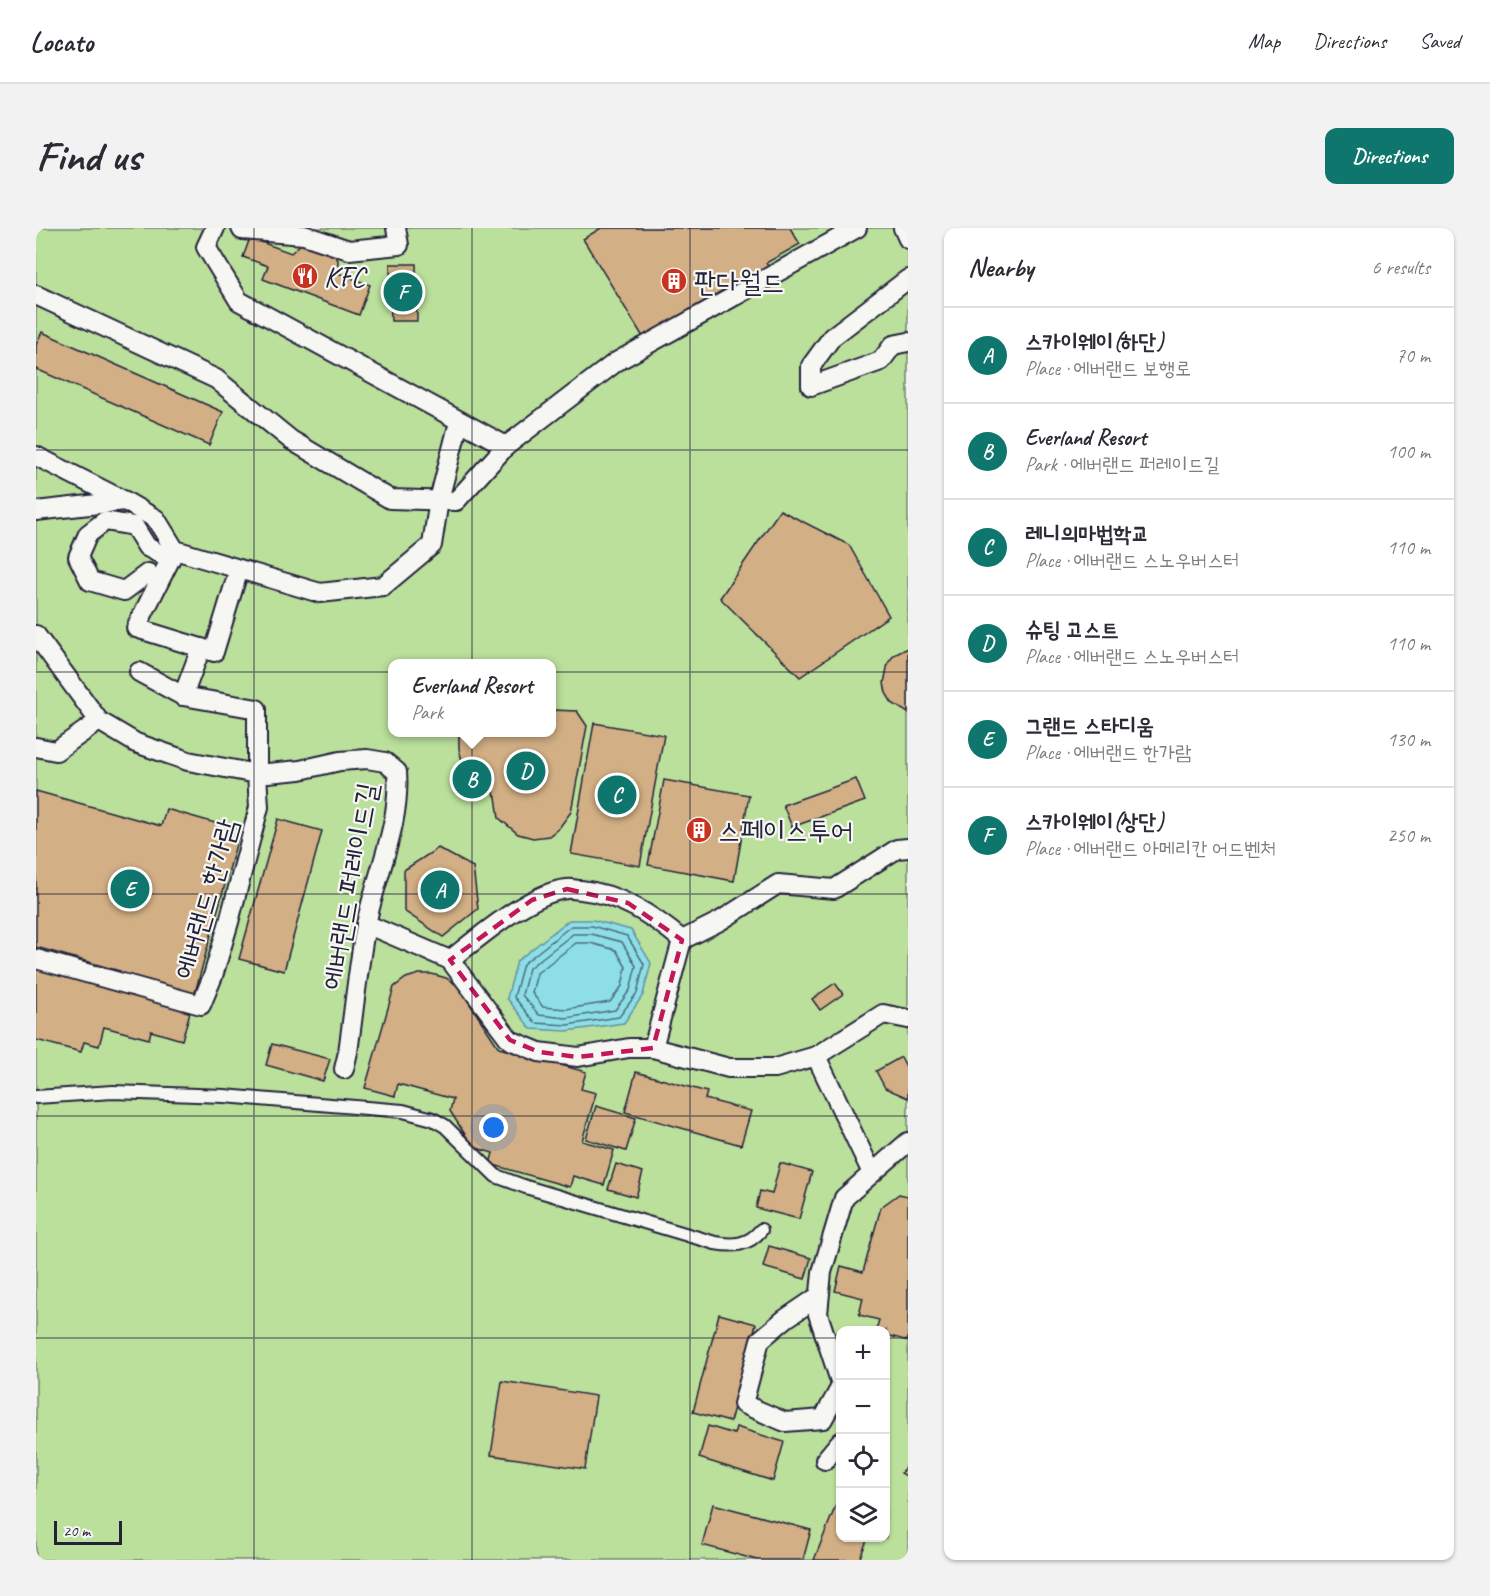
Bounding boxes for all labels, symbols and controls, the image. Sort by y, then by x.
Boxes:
text: Locato [30,24,93,59]
text: Map [1248,28,1280,54]
text: Directions [1313,28,1386,54]
text: Saved [1419,28,1460,54]
button: Directions [1325,128,1454,184]
text: Find us [36,130,141,183]
text: Nearby [968,251,1033,284]
text: 6 results [1371,255,1430,280]
place label: KFC [324,259,368,294]
restaurant icon: KFC [290,261,320,291]
place label: 판다월드 [694,264,784,299]
building icon: 판다월드 [659,266,689,296]
pin: F [384,270,422,314]
text: 스카이웨이(하단) [1025,328,1163,356]
text: A [982,343,993,368]
text: 70 m [1396,343,1430,368]
text: Place · 에버랜드 보행로 [1025,356,1191,381]
text: Everland Resort [1025,424,1146,452]
text: B [982,439,993,464]
text: 100 m [1387,439,1430,464]
text: Park · 에버랜드 퍼레이드길 [1025,452,1220,477]
text: 레니의마법학교 [1025,520,1149,548]
text: C [983,535,992,560]
text: 110 m [1387,535,1430,560]
text: Place · 에버랜드 스노우버스터 [1025,548,1239,573]
text: 슈팅 고스트 [1025,616,1119,644]
text: D [982,631,993,656]
text: 110 m [1387,631,1430,656]
text: Place · 에버랜드 스노우버스터 [1025,644,1239,669]
popup [388,659,556,737]
text: Everland Resort [411,672,533,700]
text: Park [411,700,443,725]
text: 그랜드 스타디움 [1025,712,1154,740]
text: E [982,727,993,752]
text: 130 m [1387,727,1430,752]
text: Place · 에버랜드 한가람 [1025,740,1191,765]
pin: D [506,748,546,794]
pin: B [452,756,492,802]
pin: C [598,772,636,818]
street label: 에버랜드 퍼레이드길 [314,780,385,992]
text: 스카이웨이(상단) [1025,808,1163,836]
place label: 스페이스투어 [718,813,853,848]
street label: 에버랜드 한가람 [166,815,245,983]
building icon: 스페이스투어 [684,815,714,845]
text: F [983,823,992,848]
text: 250 m [1387,823,1430,848]
text: Place · 에버랜드 아메리칸 어드벤처 [1025,836,1276,861]
pin: E [110,866,149,912]
pin: A [420,868,460,912]
your location [479,1113,508,1142]
map controls [836,1326,890,1542]
button: + [836,1326,890,1380]
button: − [836,1380,890,1434]
button: locate [836,1434,890,1488]
button: layers [836,1488,890,1542]
scale bar [54,1518,122,1546]
text: 20 m [63,1521,90,1541]

